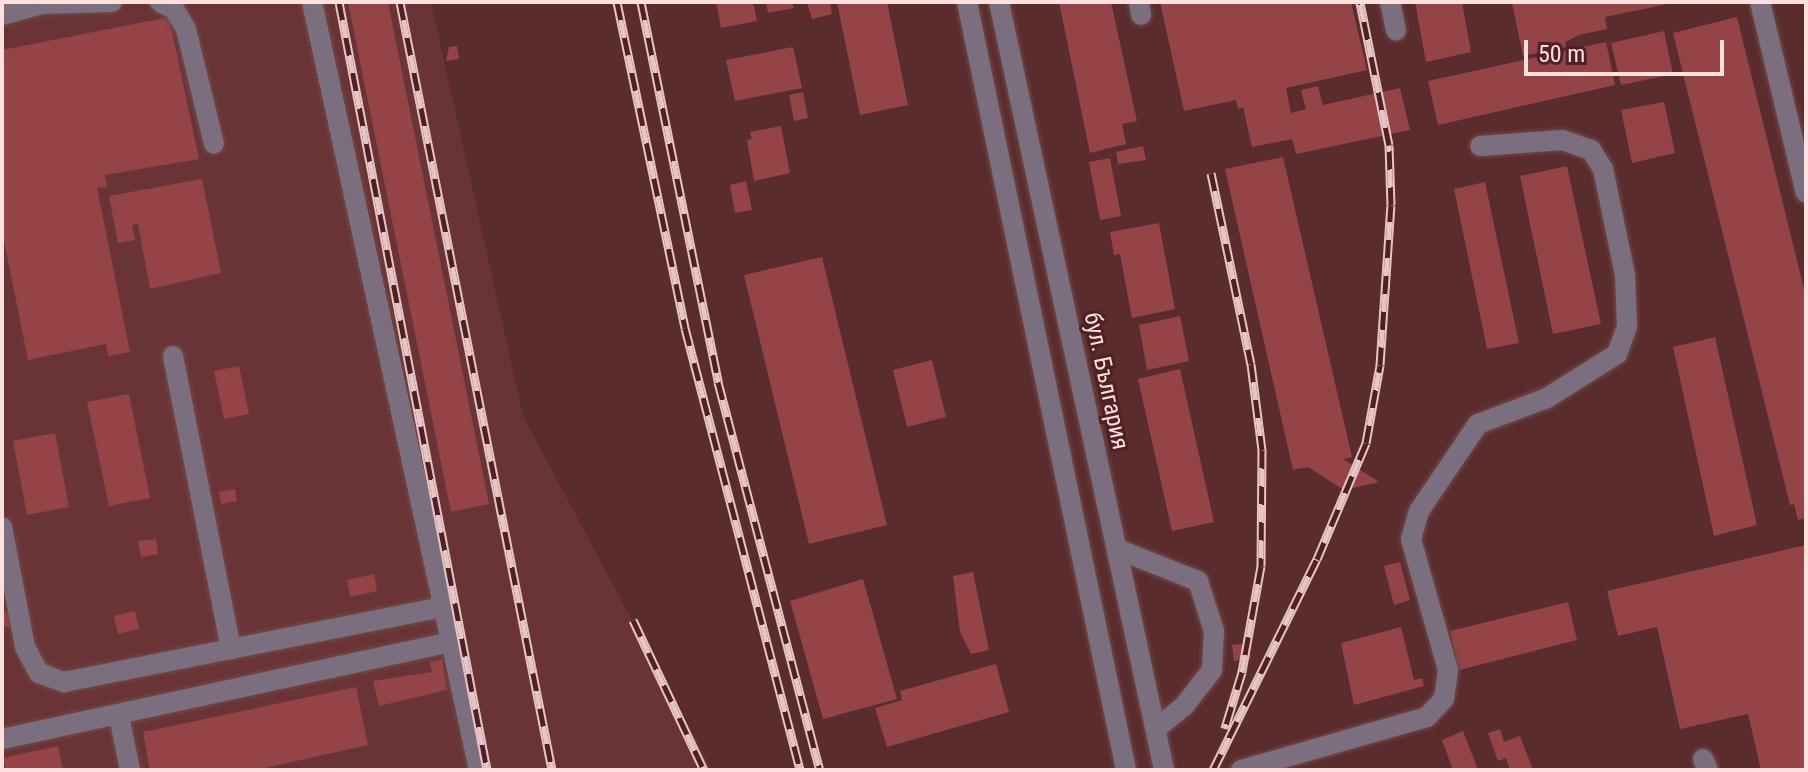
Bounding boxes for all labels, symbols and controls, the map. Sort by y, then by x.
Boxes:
scale bar [1528,24,1728,74]
text: 50 m [1538,40,1585,68]
street label: бул. България [1077,310,1135,452]

